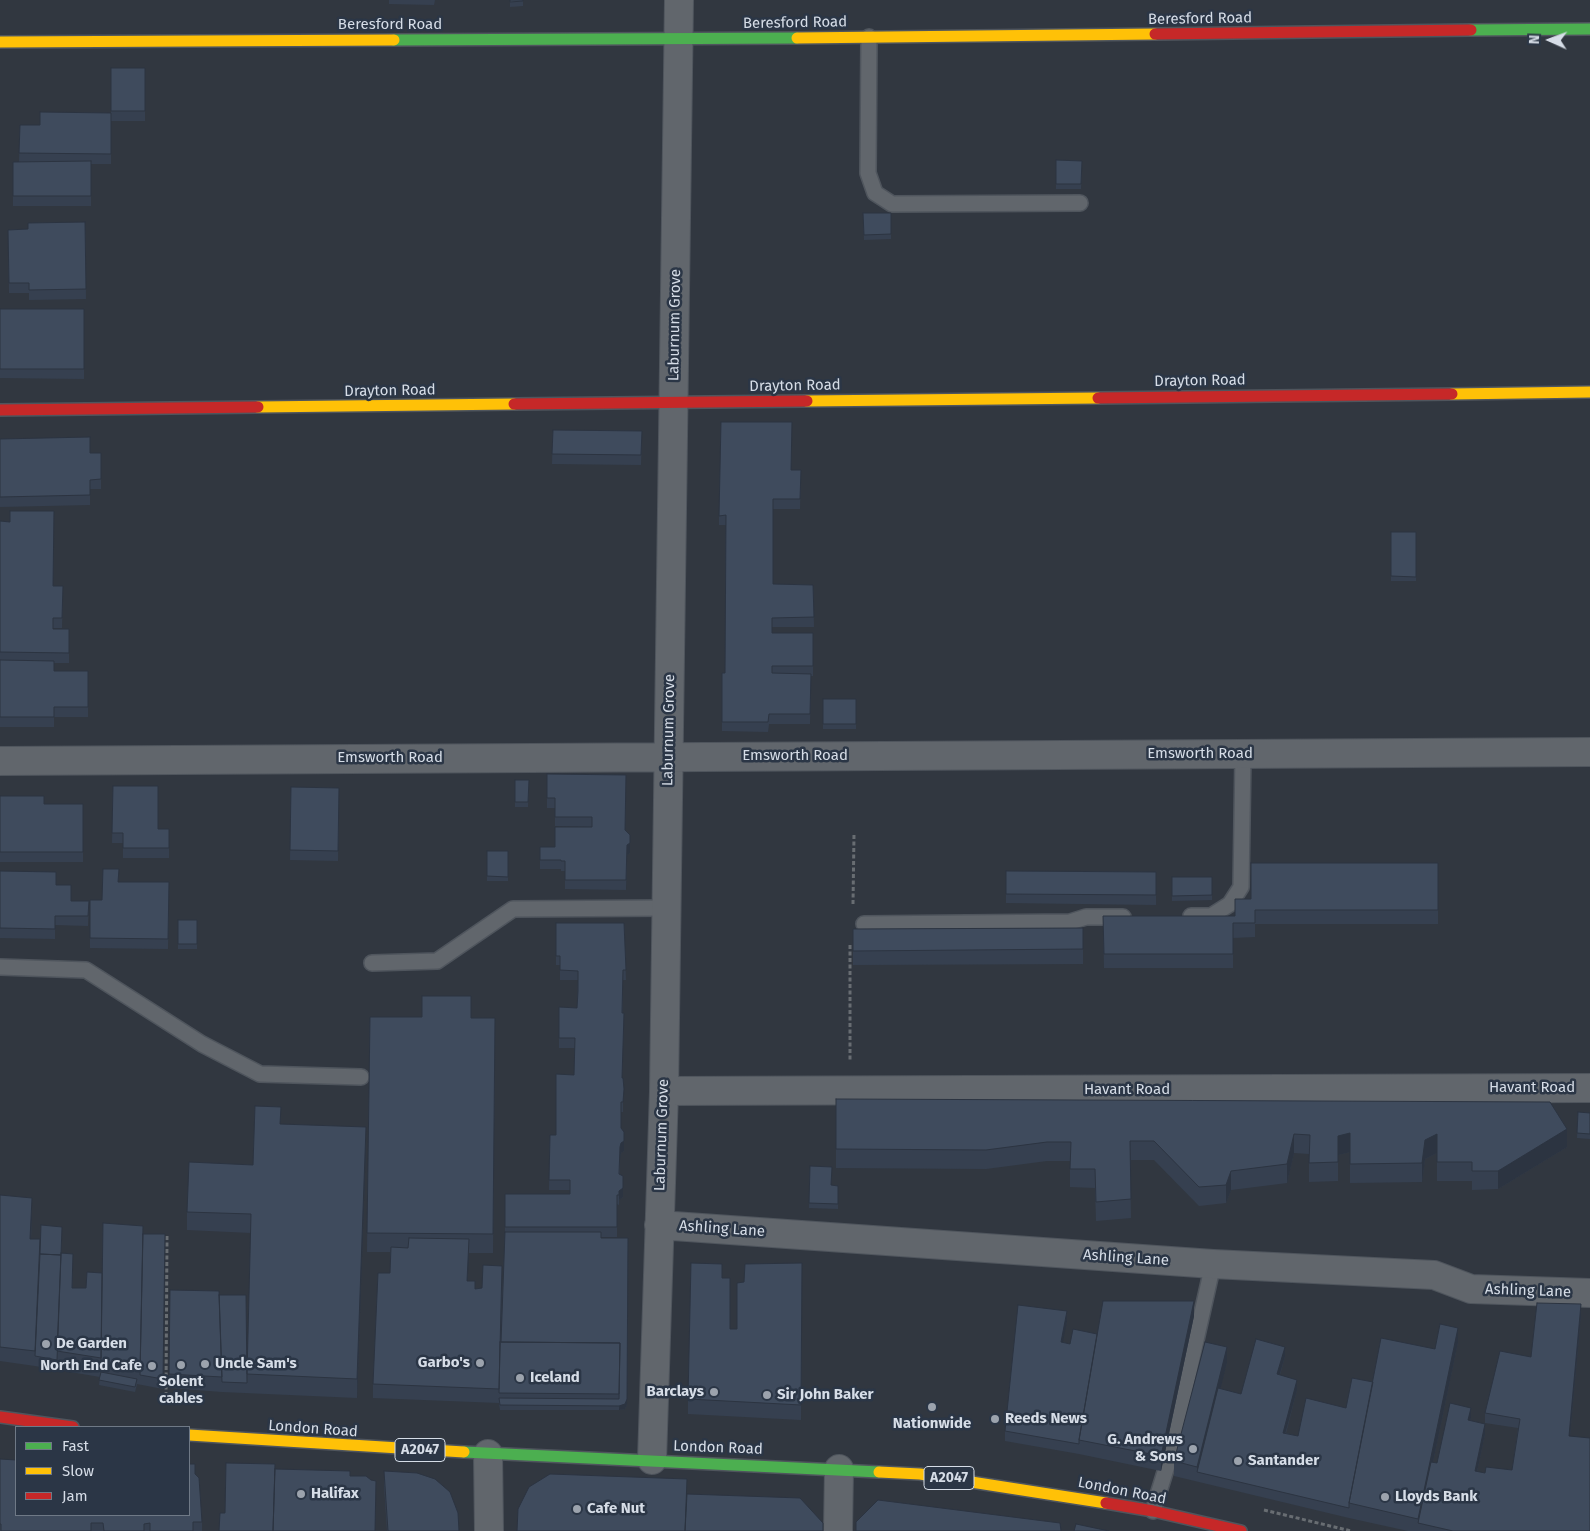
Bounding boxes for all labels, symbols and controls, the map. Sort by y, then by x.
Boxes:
street label: Beresford Road [1148,9,1252,29]
street label: Beresford Road [743,13,847,33]
north arrow [1525,15,1575,65]
street label: Beresford Road [338,16,442,34]
text: N [1526,35,1543,44]
street label: Laburnum Grove [665,269,685,381]
street label: Drayton Road [1154,371,1246,391]
street label: Drayton Road [749,376,841,396]
street label: Drayton Road [344,381,436,401]
street label: Laburnum Grove [659,674,679,786]
street label: Emsworth Road [1147,745,1253,763]
street label: Emsworth Road [742,747,848,765]
street label: Emsworth Road [337,749,443,767]
street label: Laburnum Grove [651,1079,673,1191]
street label: Havant Road [1489,1079,1575,1097]
street label: Havant Road [1084,1081,1170,1099]
street label: Ashling Lane [678,1217,766,1241]
street label: Ashling Lane [1082,1246,1170,1270]
street label: Ashling Lane [1485,1281,1571,1301]
place label: De Garden [56,1335,127,1353]
marker: De Garden [40,1338,52,1350]
place label: Garbo's [418,1354,470,1372]
place label: Uncle Sam's [215,1355,297,1373]
place label: North End Cafe [40,1357,142,1375]
marker: Garbo's [474,1357,486,1369]
marker: Uncle Sam's [199,1358,211,1370]
marker: Solent cables [175,1359,187,1371]
marker: North End Cafe [146,1360,158,1372]
place label: Iceland [530,1369,580,1387]
marker: Iceland [514,1372,526,1384]
place label: Solent cables [159,1373,203,1408]
place label: Barclays [647,1383,704,1401]
marker: Barclays [708,1386,720,1398]
place label: Sir John Baker [777,1386,874,1404]
marker: Sir John Baker [761,1389,773,1401]
marker: Nationwide [926,1401,938,1413]
place label: Reeds News [1005,1410,1087,1428]
marker: Reeds News [989,1413,1001,1425]
place label: Nationwide [893,1415,971,1433]
street label: London Road [268,1417,358,1441]
legend [15,1426,190,1516]
place label: G. Andrews & Sons [1107,1431,1183,1466]
text: Fast [62,1437,89,1455]
street label: London Road [673,1437,763,1459]
road number: A2047 [395,1438,445,1462]
marker: G. Andrews & Sons [1187,1443,1199,1455]
place label: Santander [1248,1452,1319,1470]
marker: Santander [1232,1455,1244,1467]
text: Slow [62,1462,94,1480]
road number: A2047 [924,1466,974,1490]
street label: London Road [1076,1474,1168,1508]
place label: Halifax [311,1485,359,1503]
text: Jam [62,1487,88,1505]
marker: Halifax [295,1488,307,1500]
place label: Lloyds Bank [1395,1488,1477,1506]
marker: Lloyds Bank [1379,1491,1391,1503]
place label: Cafe Nut [587,1500,645,1518]
marker: Cafe Nut [571,1503,583,1515]

